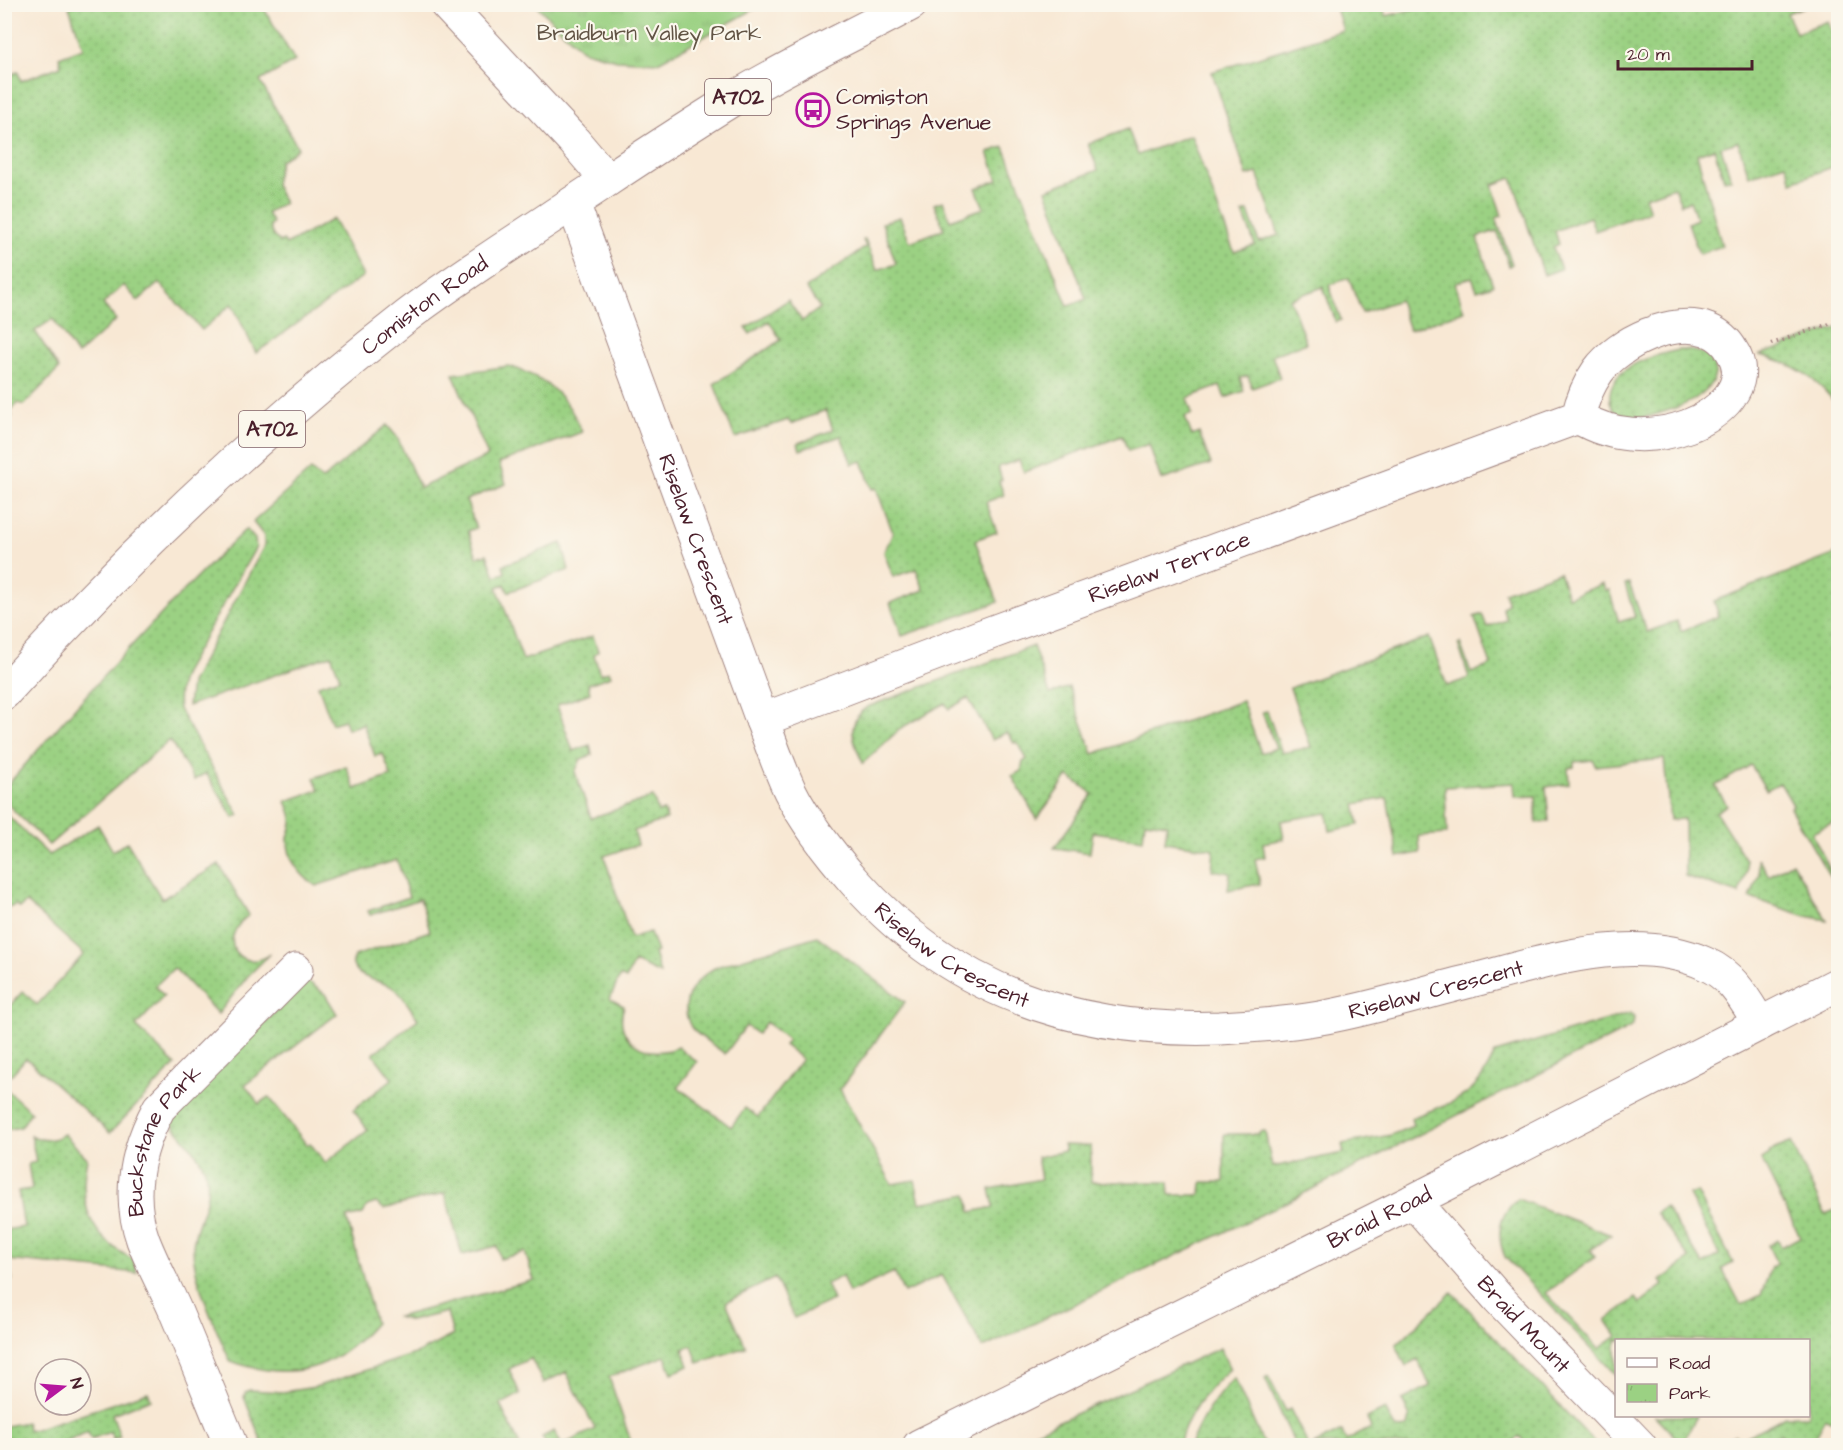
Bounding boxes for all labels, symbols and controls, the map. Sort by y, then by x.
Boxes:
park label: Braidburn Valley Park [537,18,762,50]
scale bar [1618,33,1752,71]
text: 20 m [1627,42,1670,67]
road number: A702 [705,79,771,115]
place label: Comiston Springs Avenue [836,82,992,139]
bus stop icon: Comiston Springs Avenue [795,92,831,128]
street label: Comiston Road [354,248,494,362]
road number: A702 [239,411,305,447]
street label: Riselaw Crescent [651,450,741,629]
street label: Riselaw Terrace [1084,523,1255,611]
street label: Riselaw Crescent [867,895,1034,1016]
street label: Riselaw Crescent [1345,952,1527,1027]
street label: Buckstane Park [120,1058,209,1219]
street label: Braid Road [1322,1179,1437,1257]
street label: Braid Mount [1470,1269,1578,1380]
legend [1615,1339,1810,1417]
text: Road [1669,1351,1710,1376]
north arrow [33,1357,93,1417]
text: N [65,1375,88,1391]
text: Park [1669,1381,1711,1406]

